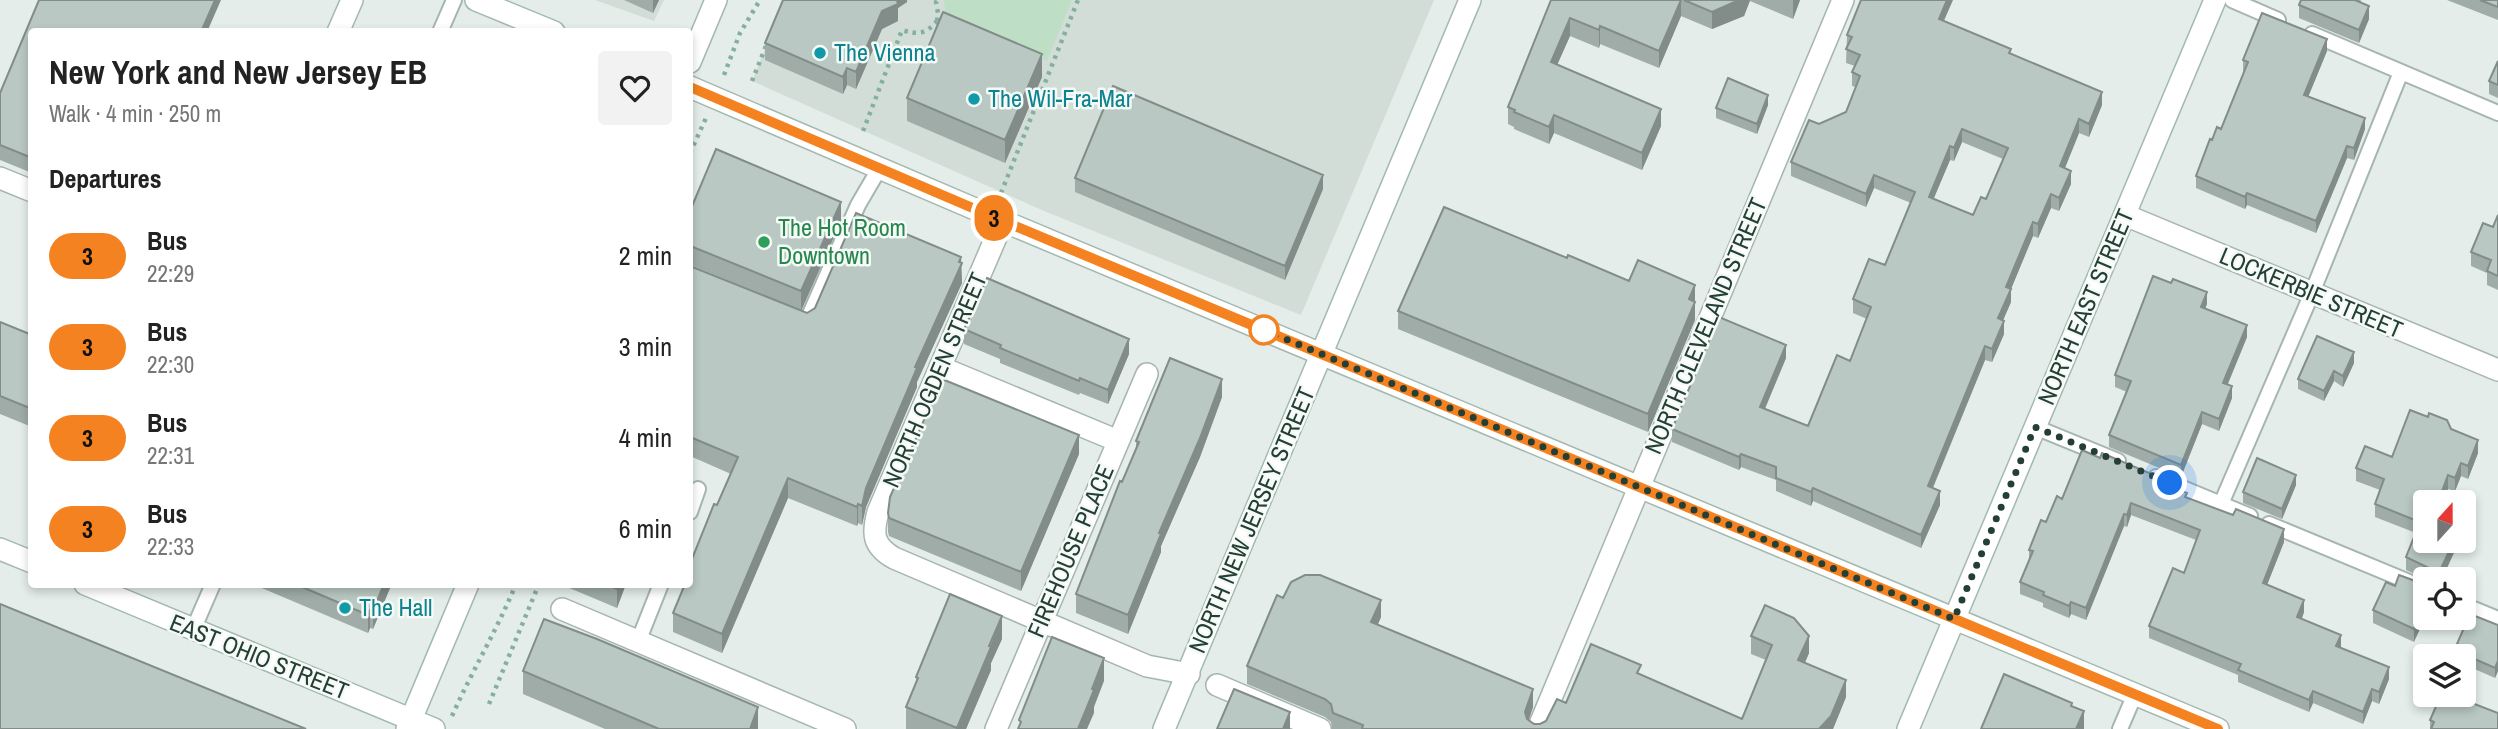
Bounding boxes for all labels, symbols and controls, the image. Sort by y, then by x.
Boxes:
place label: The Vienna [834,36,935,68]
marker: The Vienna [812,45,828,61]
text: New York and New Jersey EB [49,50,427,94]
button: heart [598,51,672,125]
place label: The Wil-Fra-Mar [988,82,1133,114]
marker: The Wil-Fra-Mar [966,91,982,107]
text: Walk · 4 min · 250 m [49,98,221,129]
text: Departures [49,161,162,196]
street label: NORTH CLEVELAND STREET [1637,193,1774,459]
line badge: 3 [971,195,1017,241]
text: 3 [989,202,999,234]
street label: NORTH EAST STREET [2029,204,2141,409]
place label: The Hot Room Downtown [778,211,906,271]
text: Bus [147,223,187,258]
marker: The Hot Room Downtown [756,234,772,250]
text: 2 min [619,238,672,273]
street label: LOCKERBIE STREET [2215,239,2408,345]
text: 3 [82,240,93,272]
text: 22:29 [147,258,194,289]
street label: NORTH OGDEN STREET [874,267,994,492]
text: Bus [147,314,187,349]
unlabelled marker [1249,315,1279,345]
text: 3 min [619,329,672,364]
text: 3 [82,331,93,363]
text: 22:30 [147,349,194,380]
street label: NORTH NEW JERSEY STREET [1181,382,1322,657]
text: Bus [147,405,187,440]
text: 4 min [619,420,672,455]
text: 3 [82,422,93,454]
text: 22:31 [147,440,194,471]
street label: FIREHOUSE PLACE [1019,459,1121,642]
your location [2152,465,2187,500]
north arrow [2413,490,2476,553]
map controls [2413,490,2476,707]
text: Bus [147,496,187,531]
text: 6 min [619,511,672,546]
text: 3 [82,513,93,545]
text: 22:33 [147,531,194,562]
button: locate [2413,567,2476,630]
place label: The Hall [359,591,432,623]
marker: The Hall [337,600,353,616]
street label: EAST OHIO STREET [165,606,353,706]
button: layers [2413,644,2476,707]

